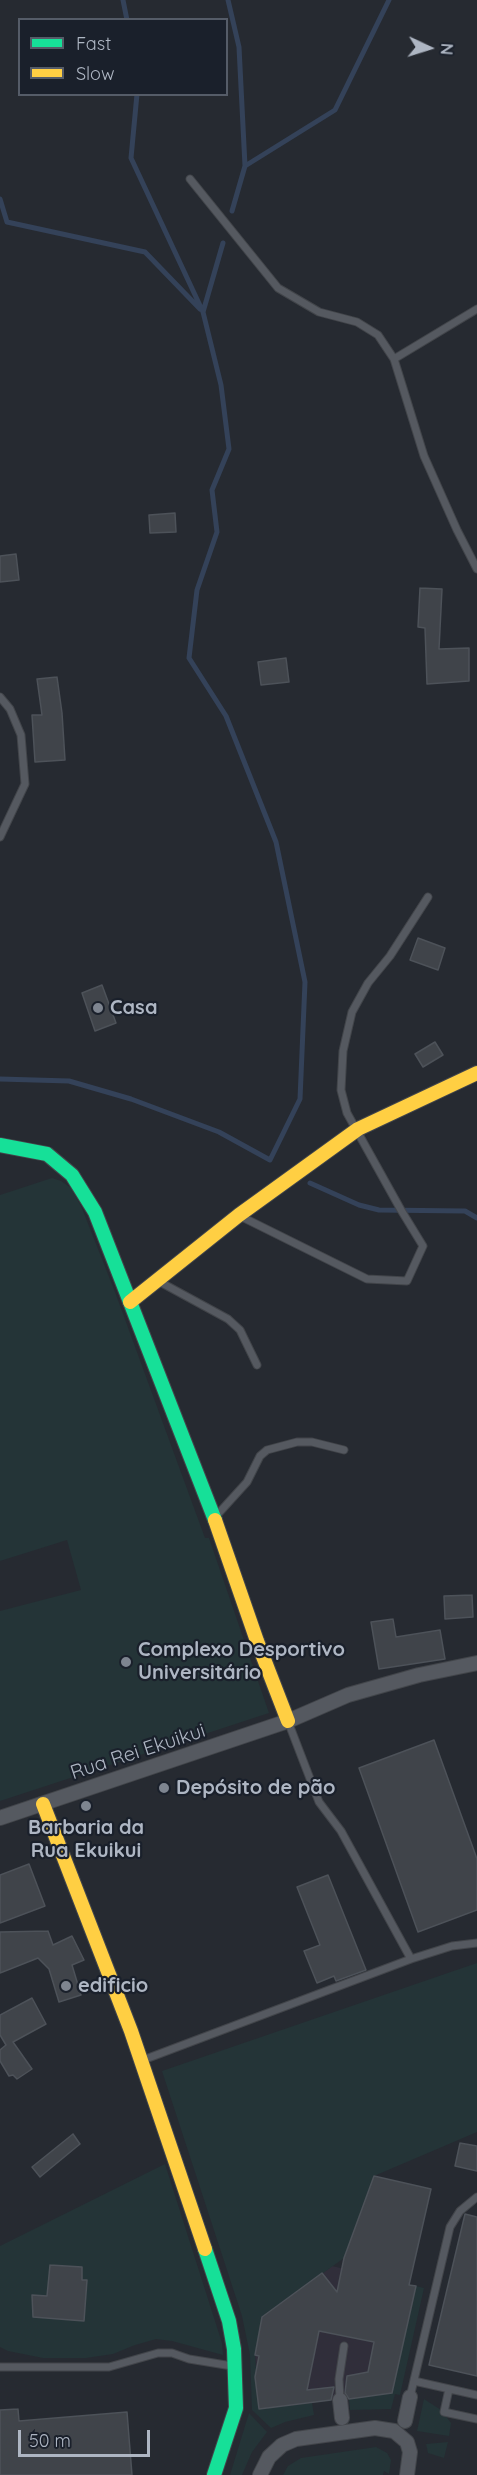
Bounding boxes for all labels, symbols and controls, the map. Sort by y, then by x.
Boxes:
legend [18,18,228,96]
north arrow [399,18,459,78]
text: Fast [76,32,111,55]
text: N [437,43,457,56]
text: Slow [76,62,114,85]
place label: Casa [110,996,157,1020]
marker: Casa [91,1001,105,1015]
place label: Complexo Desportivo Universitário [138,1638,345,1685]
marker: Complexo Desportivo Universitário [119,1655,133,1669]
street label: Rua Rei Ekuikui [68,1719,208,1785]
place label: Depósito de pão [176,1776,335,1800]
marker: Depósito de pão [157,1781,171,1795]
marker: Barbaria da Rua Ekuikui [79,1799,93,1813]
place label: Barbaria da Rua Ekuikui [28,1816,144,1863]
place label: edificio [78,1974,148,1998]
marker: edificio [59,1979,73,1993]
scale bar [21,2418,153,2456]
text: 50 m [29,2429,71,2452]

